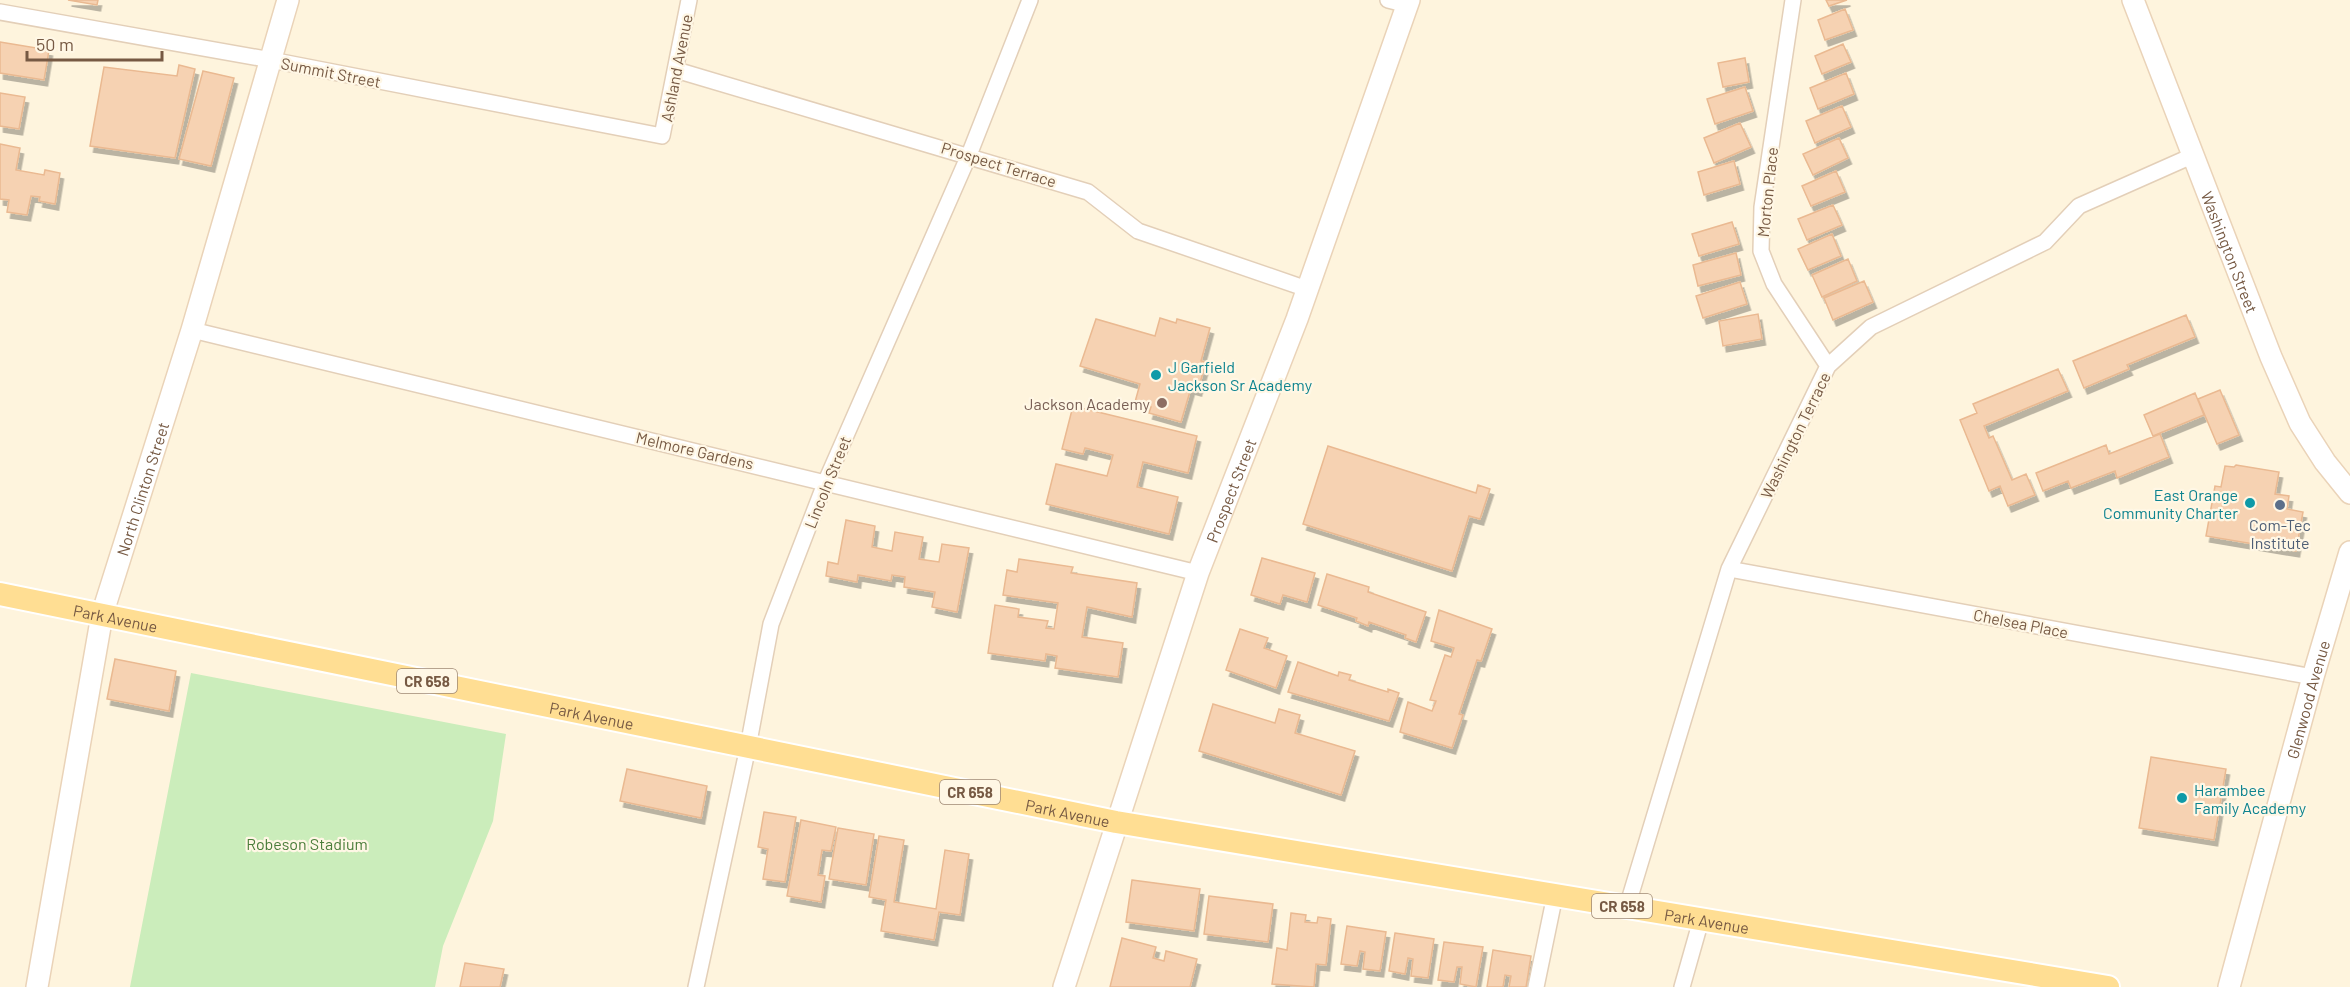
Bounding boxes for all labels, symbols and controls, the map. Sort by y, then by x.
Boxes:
street label: Ashland Avenue [656,13,696,123]
scale bar [27,24,162,62]
text: 50 m [36,33,74,55]
street label: Summit Street [280,53,382,91]
street label: Prospect Terrace [939,137,1059,191]
street label: Morton Place [1753,146,1781,238]
street label: Washington Street [2198,188,2262,315]
place label: J Garfield Jackson Sr Academy [1168,357,1313,394]
marker: J Garfield Jackson Sr Academy [1149,368,1163,382]
street label: Washington Terrace [1756,369,1834,501]
place label: Jackson Academy [1024,394,1151,413]
marker: Jackson Academy [1155,396,1169,410]
street label: North Clinton Street [112,420,172,558]
street label: Melmore Gardens [634,427,756,473]
street label: Lincoln Street [800,433,854,531]
street label: Prospect Street [1201,436,1259,545]
place label: East Orange Community Charter [2103,485,2238,522]
marker: East Orange Community Charter [2243,496,2257,510]
marker: Com-Tec Institute [2273,498,2287,512]
place label: Com-Tec Institute [2249,515,2311,552]
street label: Park Avenue [72,600,159,635]
street label: Chelsea Place [1972,605,2070,641]
street label: Glenwood Avenue [2282,638,2333,761]
road number: CR 658 [397,669,457,693]
street label: Park Avenue [548,697,636,733]
road number: CR 658 [940,780,1000,804]
place label: Harambee Family Academy [2194,780,2307,817]
marker: Harambee Family Academy [2175,791,2189,805]
street label: Park Avenue [1024,794,1112,830]
park label: Robeson Stadium [246,834,368,853]
road number: CR 658 [1592,894,1652,918]
street label: Park Avenue [1663,904,1751,937]

